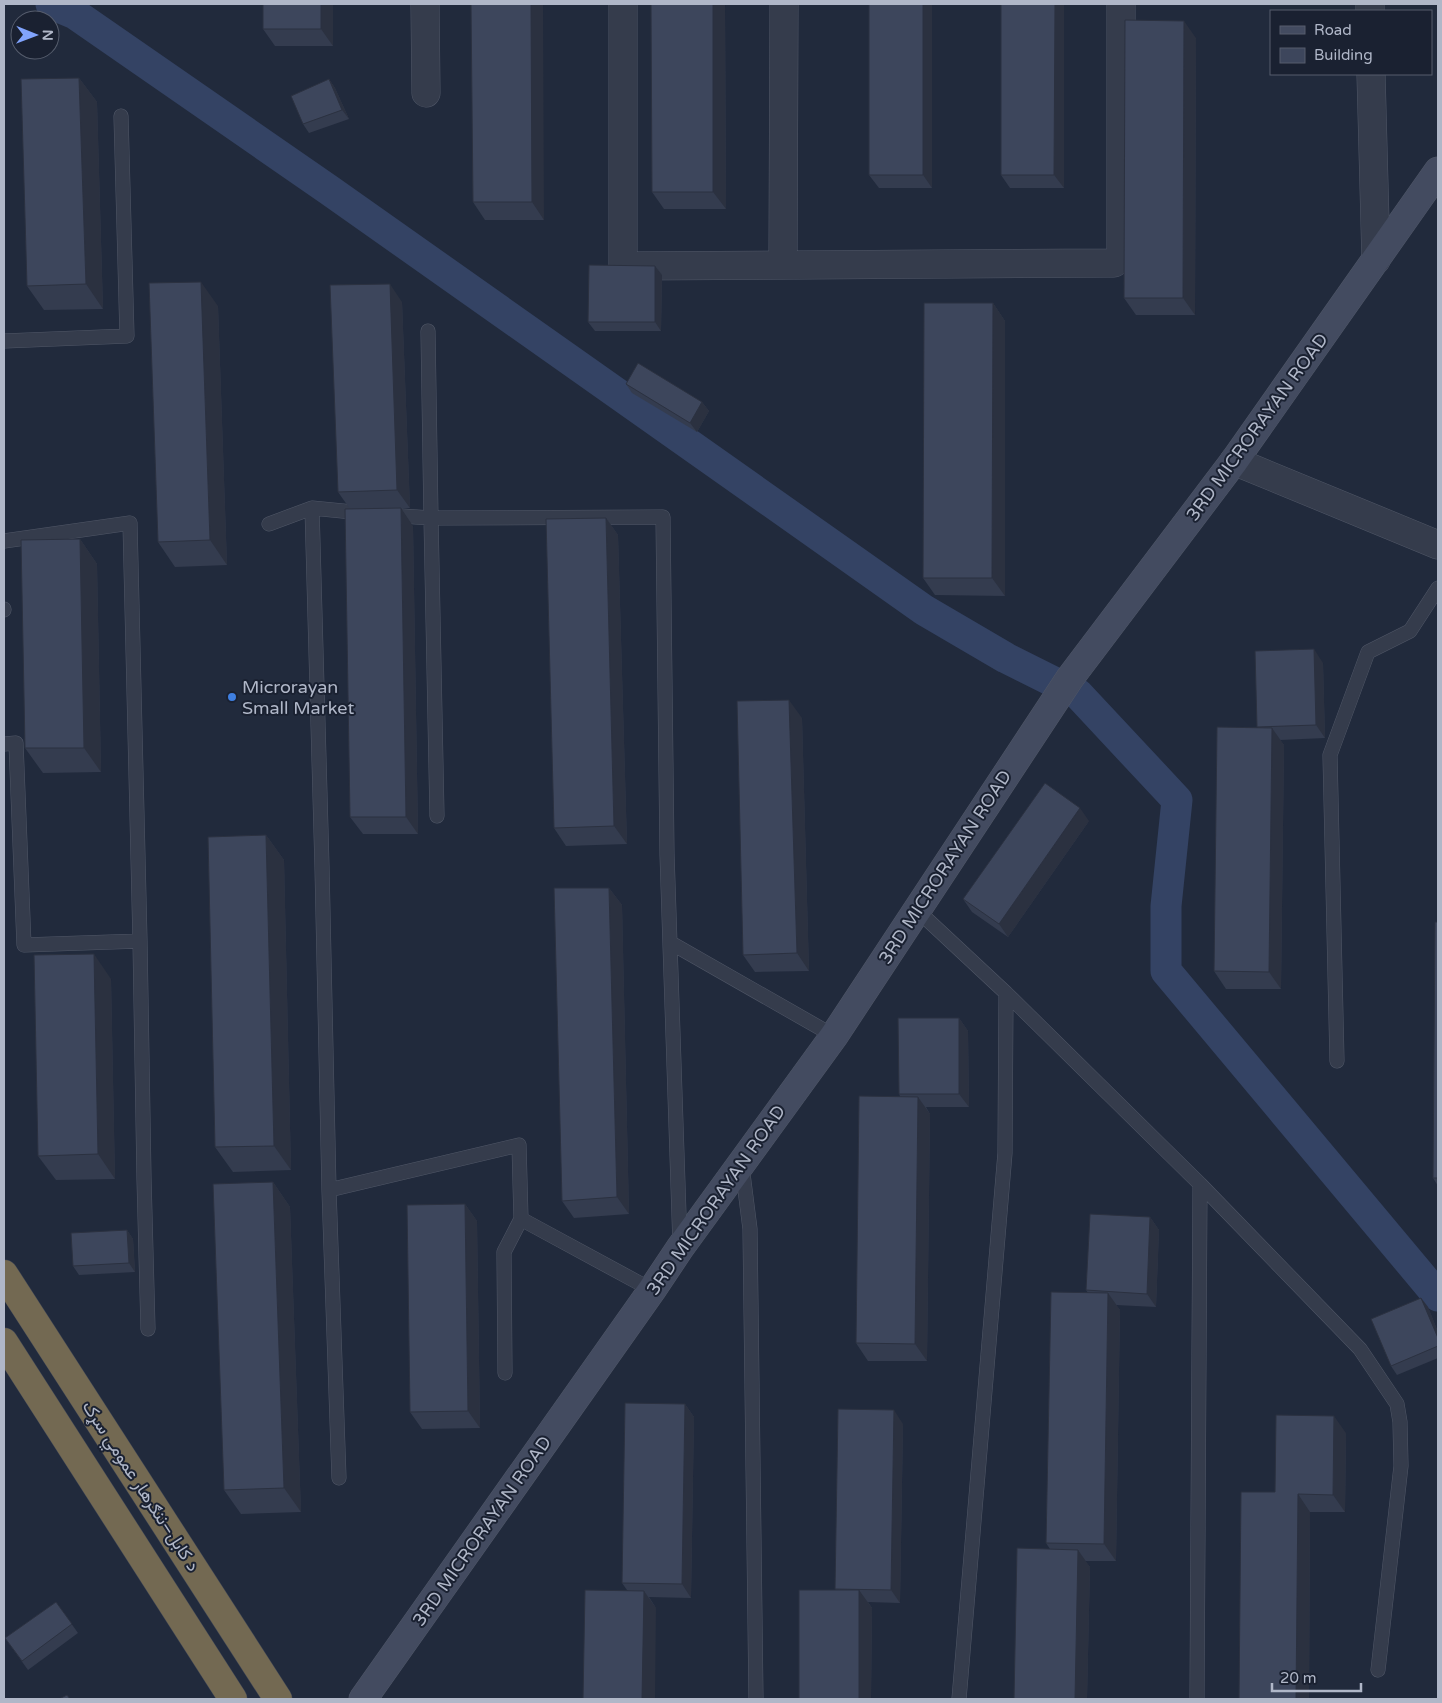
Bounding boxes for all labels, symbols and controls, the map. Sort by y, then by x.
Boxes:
north arrow [10,10,60,60]
legend [1270,10,1432,75]
text: Road [1314,21,1352,39]
text: N [39,29,56,41]
text: Building [1314,46,1373,64]
street label: 3RD MICRORAYAN ROAD [1181,329,1333,525]
place label: Microrayan Small Market [242,676,354,719]
marker: Microrayan Small Market [226,691,238,703]
street label: 3RD MICRORAYAN ROAD [874,766,1016,968]
street label: 3RD MICRORAYAN ROAD [642,1101,790,1299]
street label: د کابل–ننګرهار عمومي سړک [74,1397,204,1578]
street label: 3RD MICRORAYAN ROAD [408,1432,556,1630]
scale bar [1272,1660,1361,1692]
text: 20 m [1280,1669,1317,1687]

